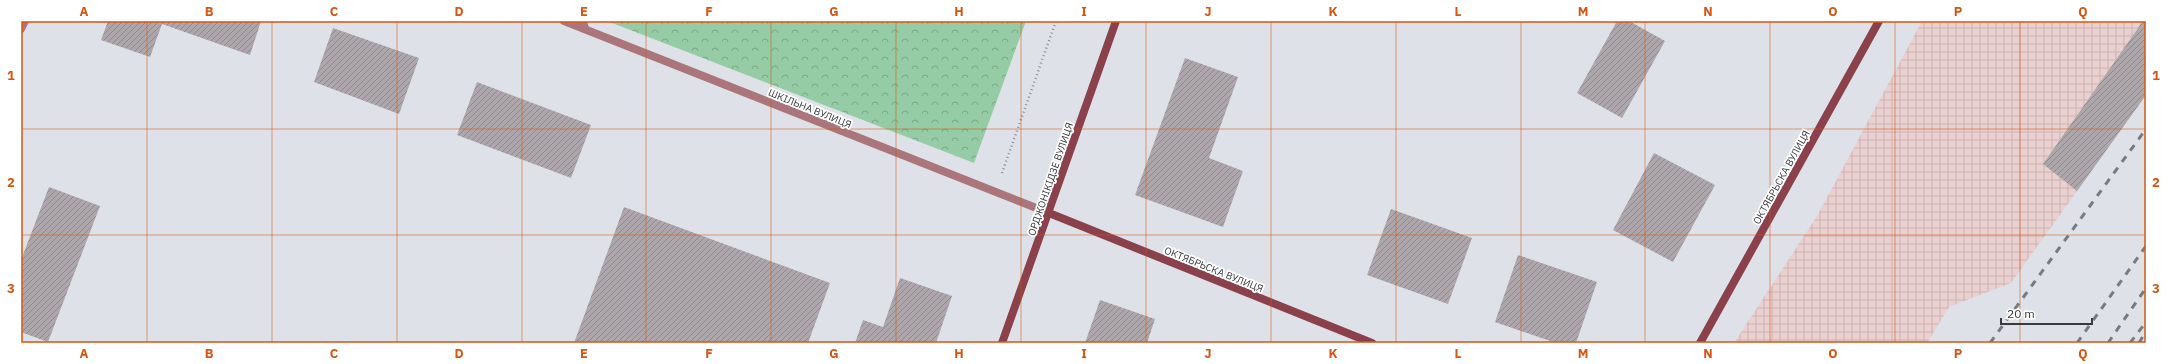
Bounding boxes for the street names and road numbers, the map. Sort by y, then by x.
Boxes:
street label: ШКІЛЬНА ВУЛИЦЯ [766,86,853,131]
street label: ОРДЖОНІКІДЗЕ ВУЛИЦЯ [1025,121,1076,238]
street label: ОКТЯБРЬСКА ВУЛИЦЯ [1750,128,1813,227]
street label: ОКТЯБРЬСКА ВУЛИЦЯ [1162,244,1265,295]

